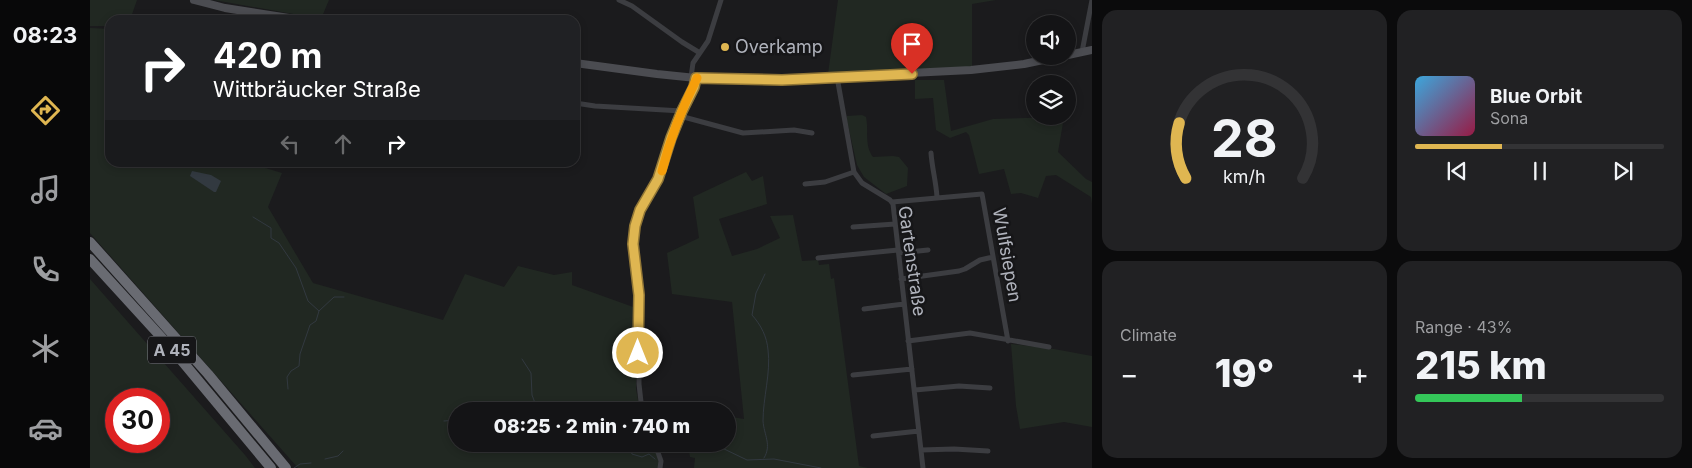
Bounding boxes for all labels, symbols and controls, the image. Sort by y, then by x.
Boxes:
map controls [1026,15,1076,125]
button: sound [1026,15,1076,65]
text: 08:23 [13,22,77,48]
pin [891,23,933,74]
icon: arrive [898,30,926,58]
text: 420 m [213,34,323,76]
icon: right [130,35,195,100]
place label: Overkamp [735,36,823,57]
marker: Overkamp [719,41,731,53]
button: layers [1026,75,1076,125]
text: Wittbräucker Straße [213,76,421,102]
text: Blue Orbit [1490,85,1582,108]
icon: directions [28,93,63,128]
text: 28 [1211,107,1278,170]
text: Sona [1490,108,1528,128]
icon: left [276,130,304,158]
icon: ahead [329,130,357,158]
icon: right [382,130,410,158]
icon: previous [1443,157,1471,185]
icon: pause [1526,157,1554,185]
icon: next [1609,157,1637,185]
text: km/h [1223,166,1266,187]
icon: music [28,172,63,207]
street label: Gartenstraße [894,204,931,317]
street label: Wulfsiepen [989,206,1026,304]
icon: phone [28,252,63,287]
text: Range · 43% [1415,317,1512,337]
text: Climate [1120,325,1177,345]
position arrow [611,326,663,378]
icon: climate [28,331,63,366]
road number: A 45 [148,336,196,364]
text: 215 km [1415,342,1547,388]
text: 19° [1215,350,1274,396]
text: − [1120,357,1139,391]
text: + [1350,357,1369,391]
speed limit sign: 30 [105,388,170,453]
icon: car [28,411,63,446]
text: 08:25 · 2 min · 740 m [494,415,690,438]

